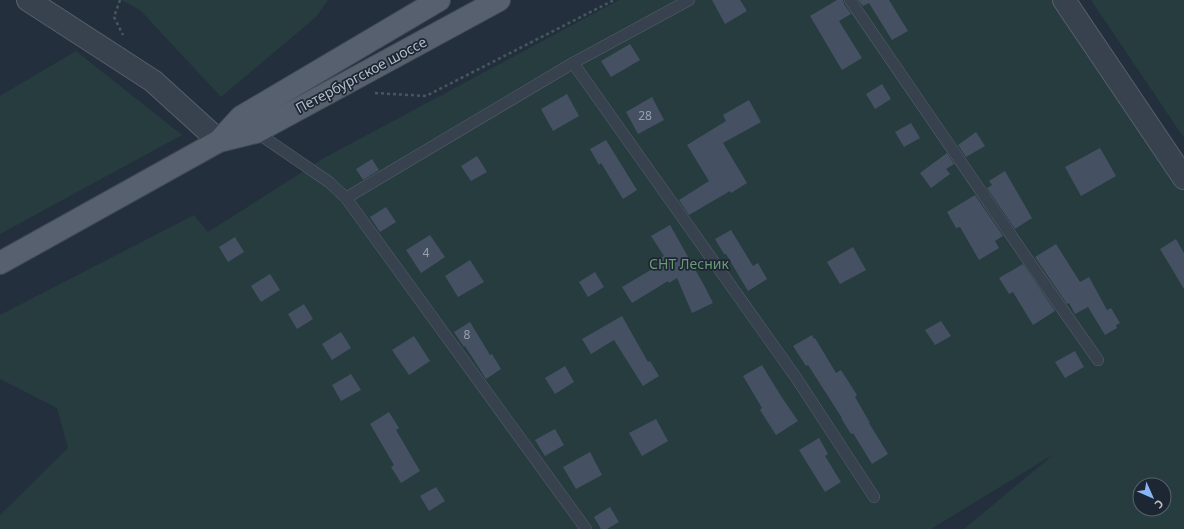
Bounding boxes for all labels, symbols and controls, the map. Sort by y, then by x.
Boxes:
street label: Петербургское шоссе [292,32,430,117]
house number: 28 [638,107,652,124]
house number: 4 [423,244,430,261]
park label: СНТ Лесник [649,254,730,273]
house number: 8 [464,326,471,343]
north arrow [1132,477,1172,517]
text: С [1152,497,1167,512]

